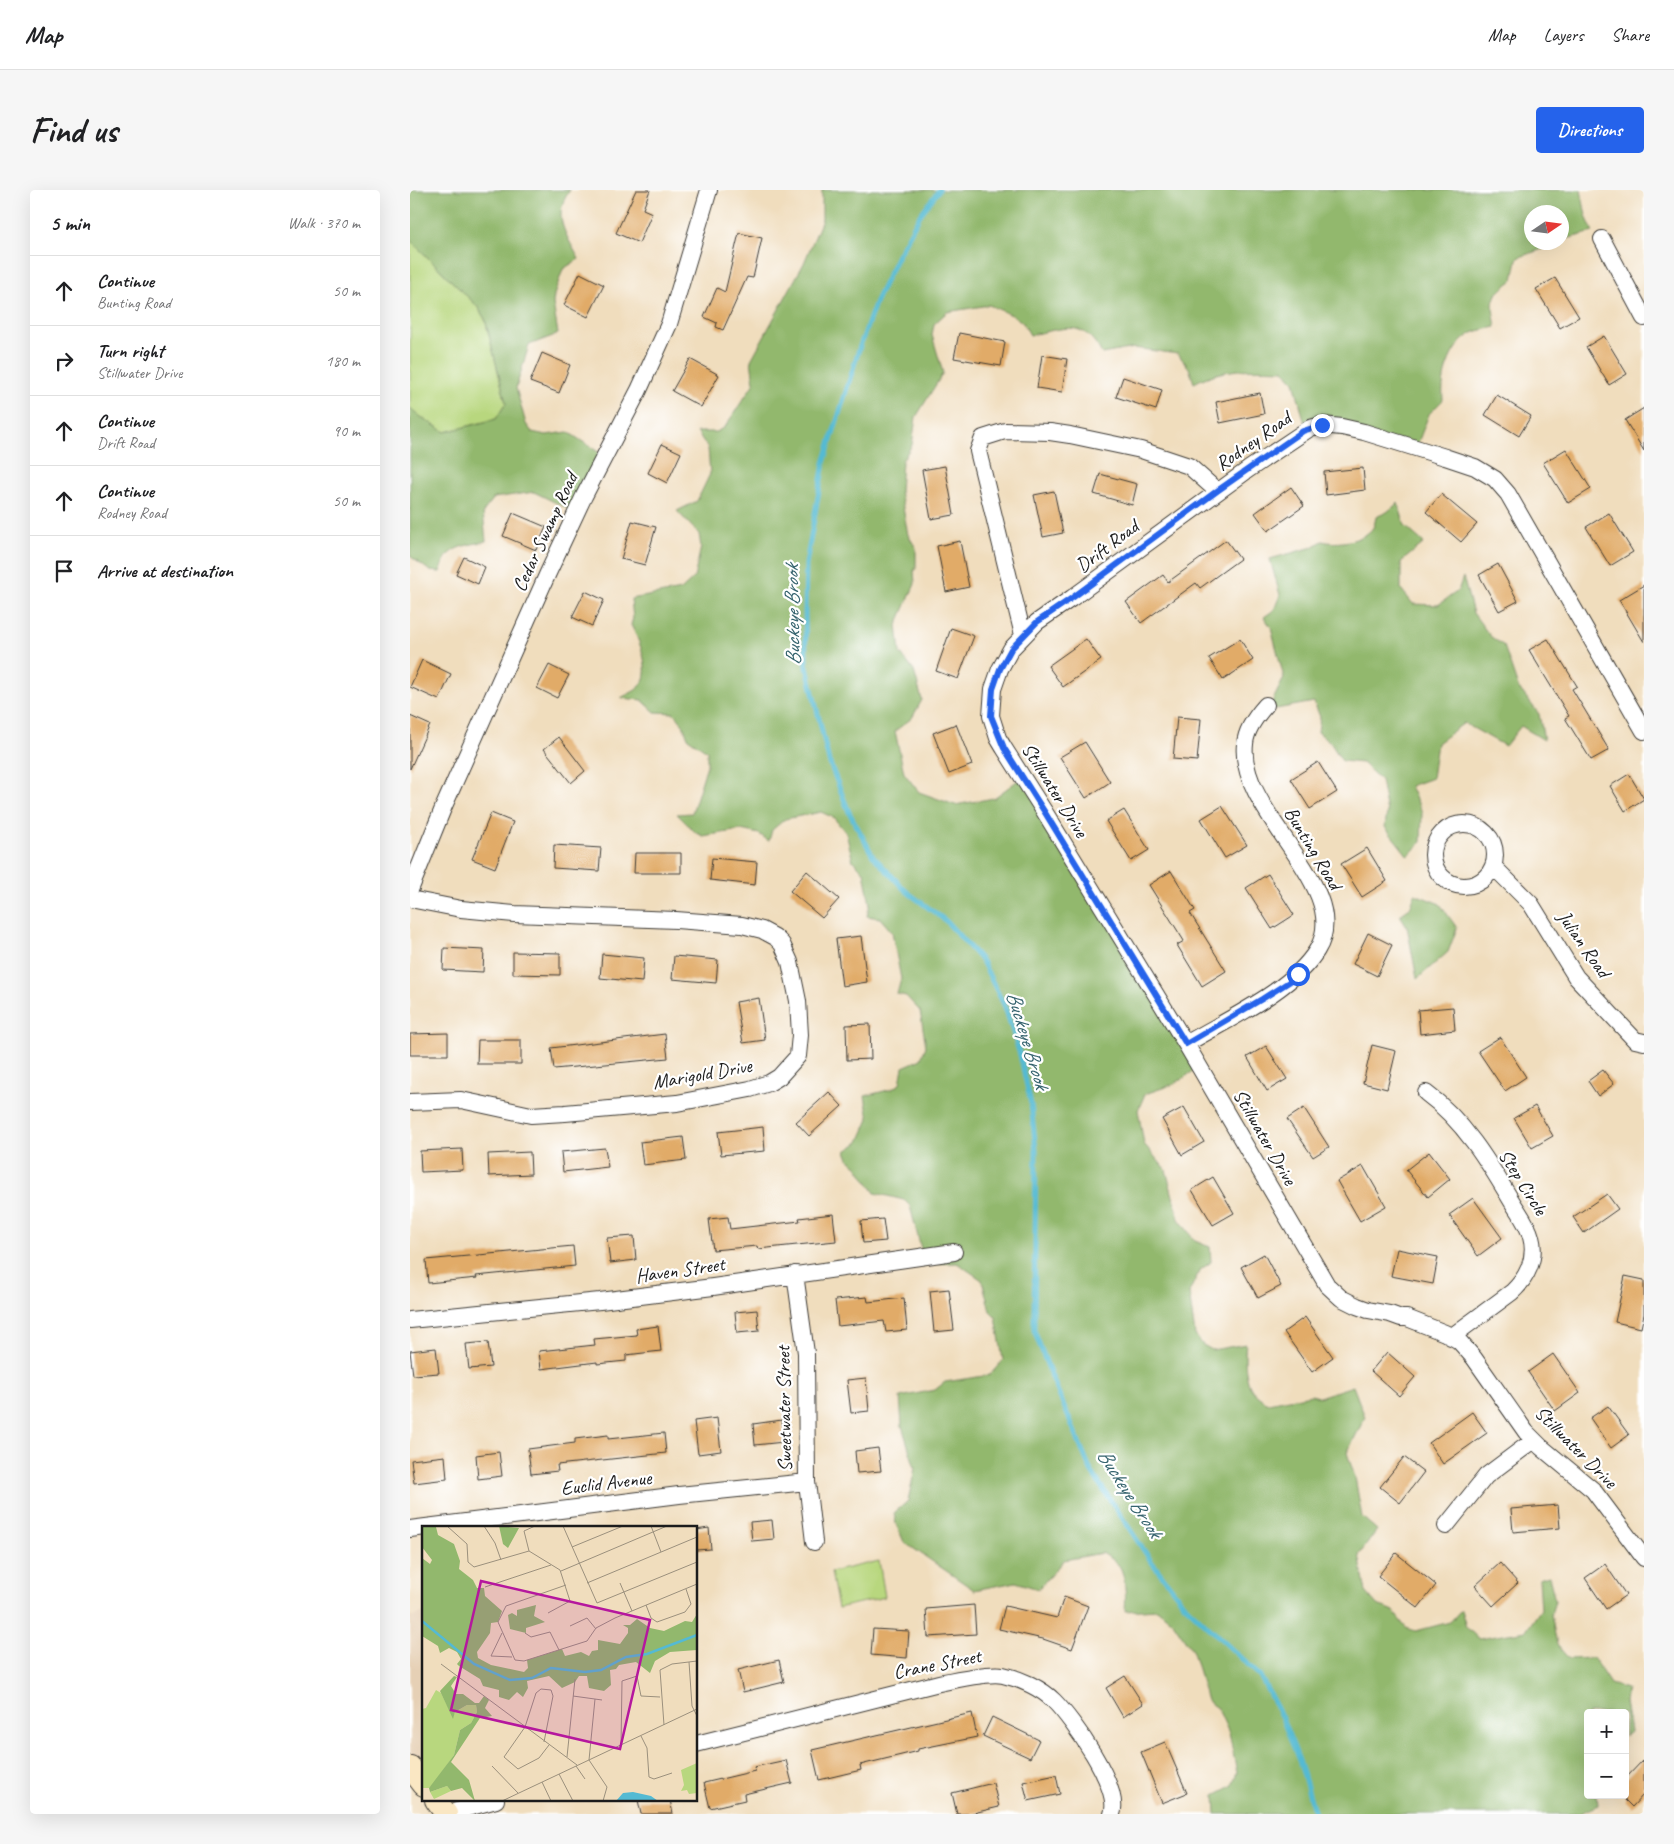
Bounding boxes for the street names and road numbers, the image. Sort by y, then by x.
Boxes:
street label: Rodney Road [1210,404,1298,476]
street label: Cedar Swamp Road [507,466,585,595]
street label: Drift Road [1071,512,1146,578]
street label: Stillwater Drive [1016,738,1095,843]
street label: Bunting Road [1279,802,1349,897]
street label: Julian Road [1551,905,1618,985]
street label: Marigold Drive [651,1053,755,1095]
street label: Stillwater Drive [1227,1085,1303,1191]
street label: Step Circle [1493,1144,1554,1221]
street label: Haven Street [634,1251,729,1289]
street label: Sweetwater Street [770,1343,798,1472]
street label: Stillwater Drive [1529,1400,1624,1495]
street label: Euclid Avenue [559,1465,654,1501]
street label: Crane Street [891,1643,985,1685]

